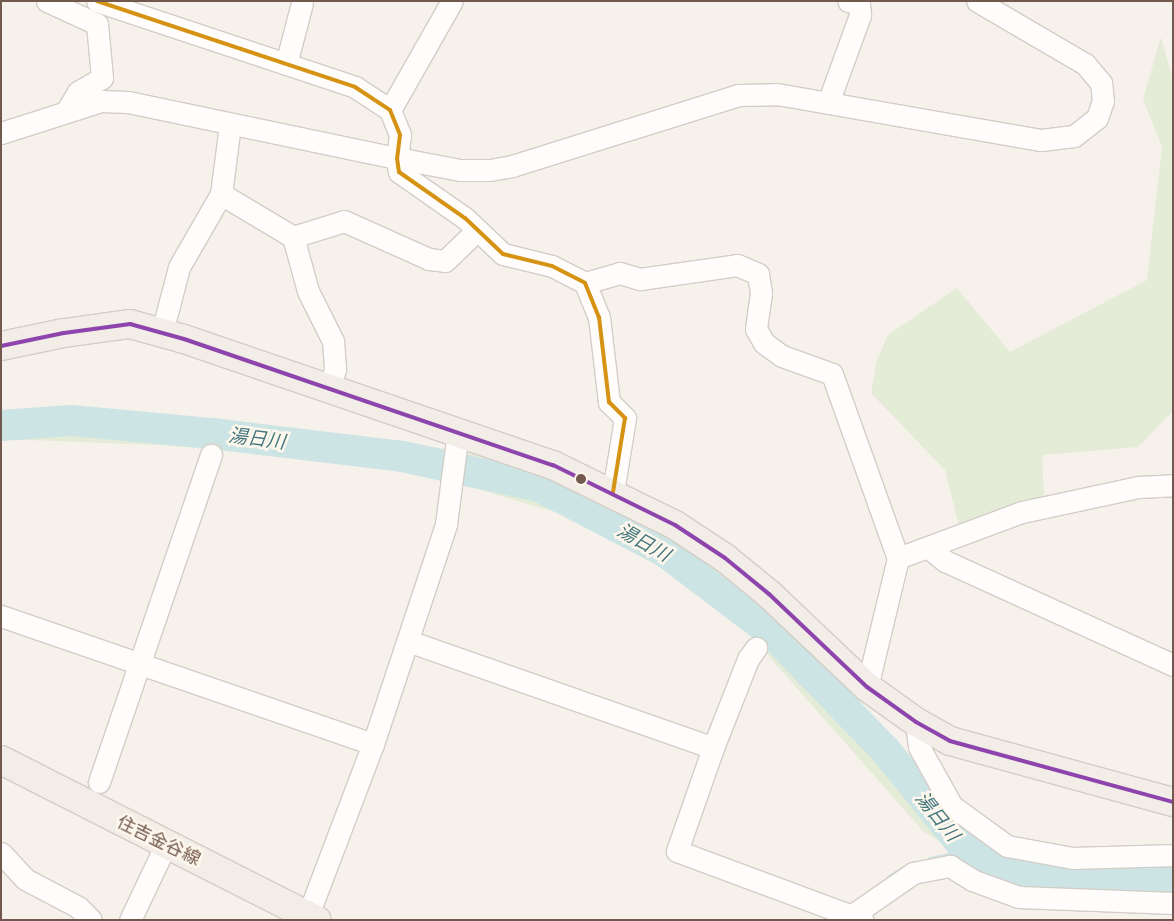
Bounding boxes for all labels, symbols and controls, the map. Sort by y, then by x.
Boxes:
water label: 湯日川 [227,423,287,453]
unlabelled marker [576,474,586,484]
water label: 湯日川 [614,518,674,566]
water label: 湯日川 [911,787,965,845]
street label: 住吉金谷線 [114,811,204,869]

